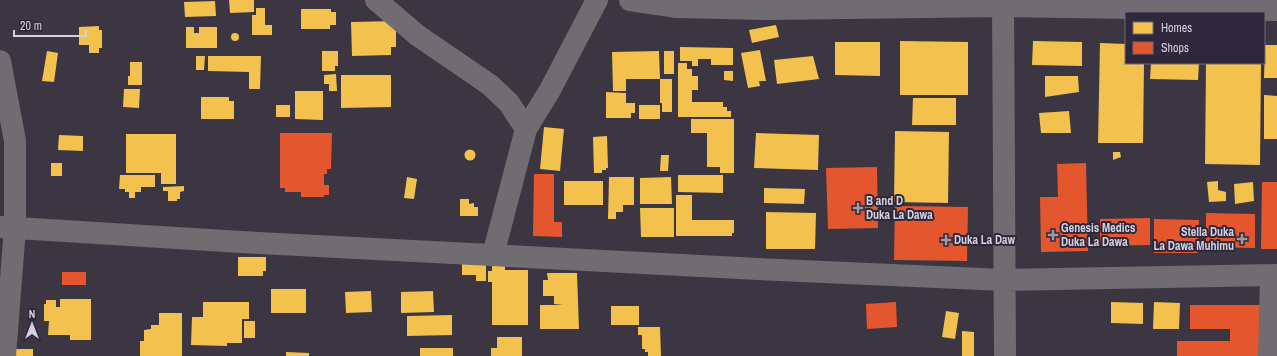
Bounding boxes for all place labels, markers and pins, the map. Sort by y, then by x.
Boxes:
place label: B and D Duka La Dawa [866,193,933,223]
marker: B and D Duka La Dawa [853,203,863,213]
place label: Genesis Medics Duka La Dawa [1061,220,1136,250]
place label: Stella Duka La Dawa Muhimu [1154,224,1235,254]
marker: Genesis Medics Duka La Dawa [1048,230,1058,240]
place label: Duka La Daw [954,232,1016,248]
marker: Stella Duka La Dawa Muhimu [1237,234,1247,244]
marker: Duka La Daw [941,235,951,245]

